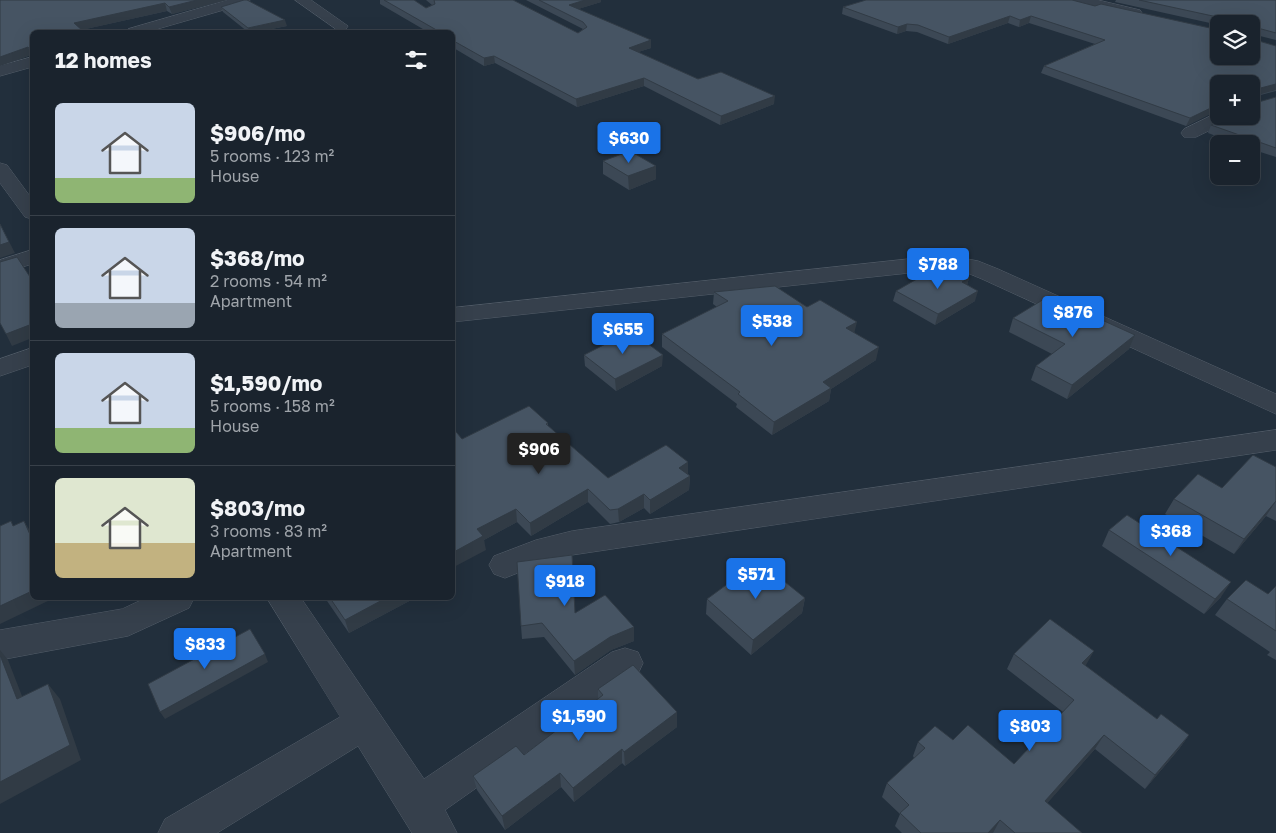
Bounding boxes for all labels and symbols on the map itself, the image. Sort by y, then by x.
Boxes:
pin: $630 [599,121,659,164]
pin: $788 [908,248,968,290]
pin: $876 [1043,296,1103,338]
pin: $538 [742,304,802,347]
pin: $655 [593,312,653,355]
pin: $906 [509,432,569,475]
pin: $368 [1141,514,1201,557]
pin: $571 [726,558,786,600]
pin: $918 [535,564,595,607]
pin: $833 [175,628,235,670]
pin: $1,590 [538,700,620,742]
pin: $803 [1000,710,1060,752]

